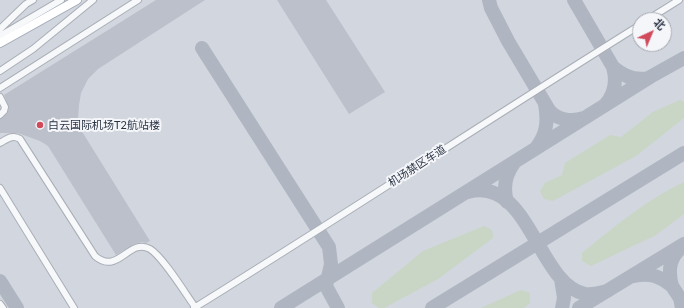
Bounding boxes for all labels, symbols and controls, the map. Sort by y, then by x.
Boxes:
north arrow [632,12,672,52]
text: 北 [652,15,668,32]
place label: 白云国际机场T2航站楼 [48,118,160,132]
marker: 白云国际机场T2航站楼 [35,120,45,130]
street label: 机场禁区车道 [386,142,448,190]

